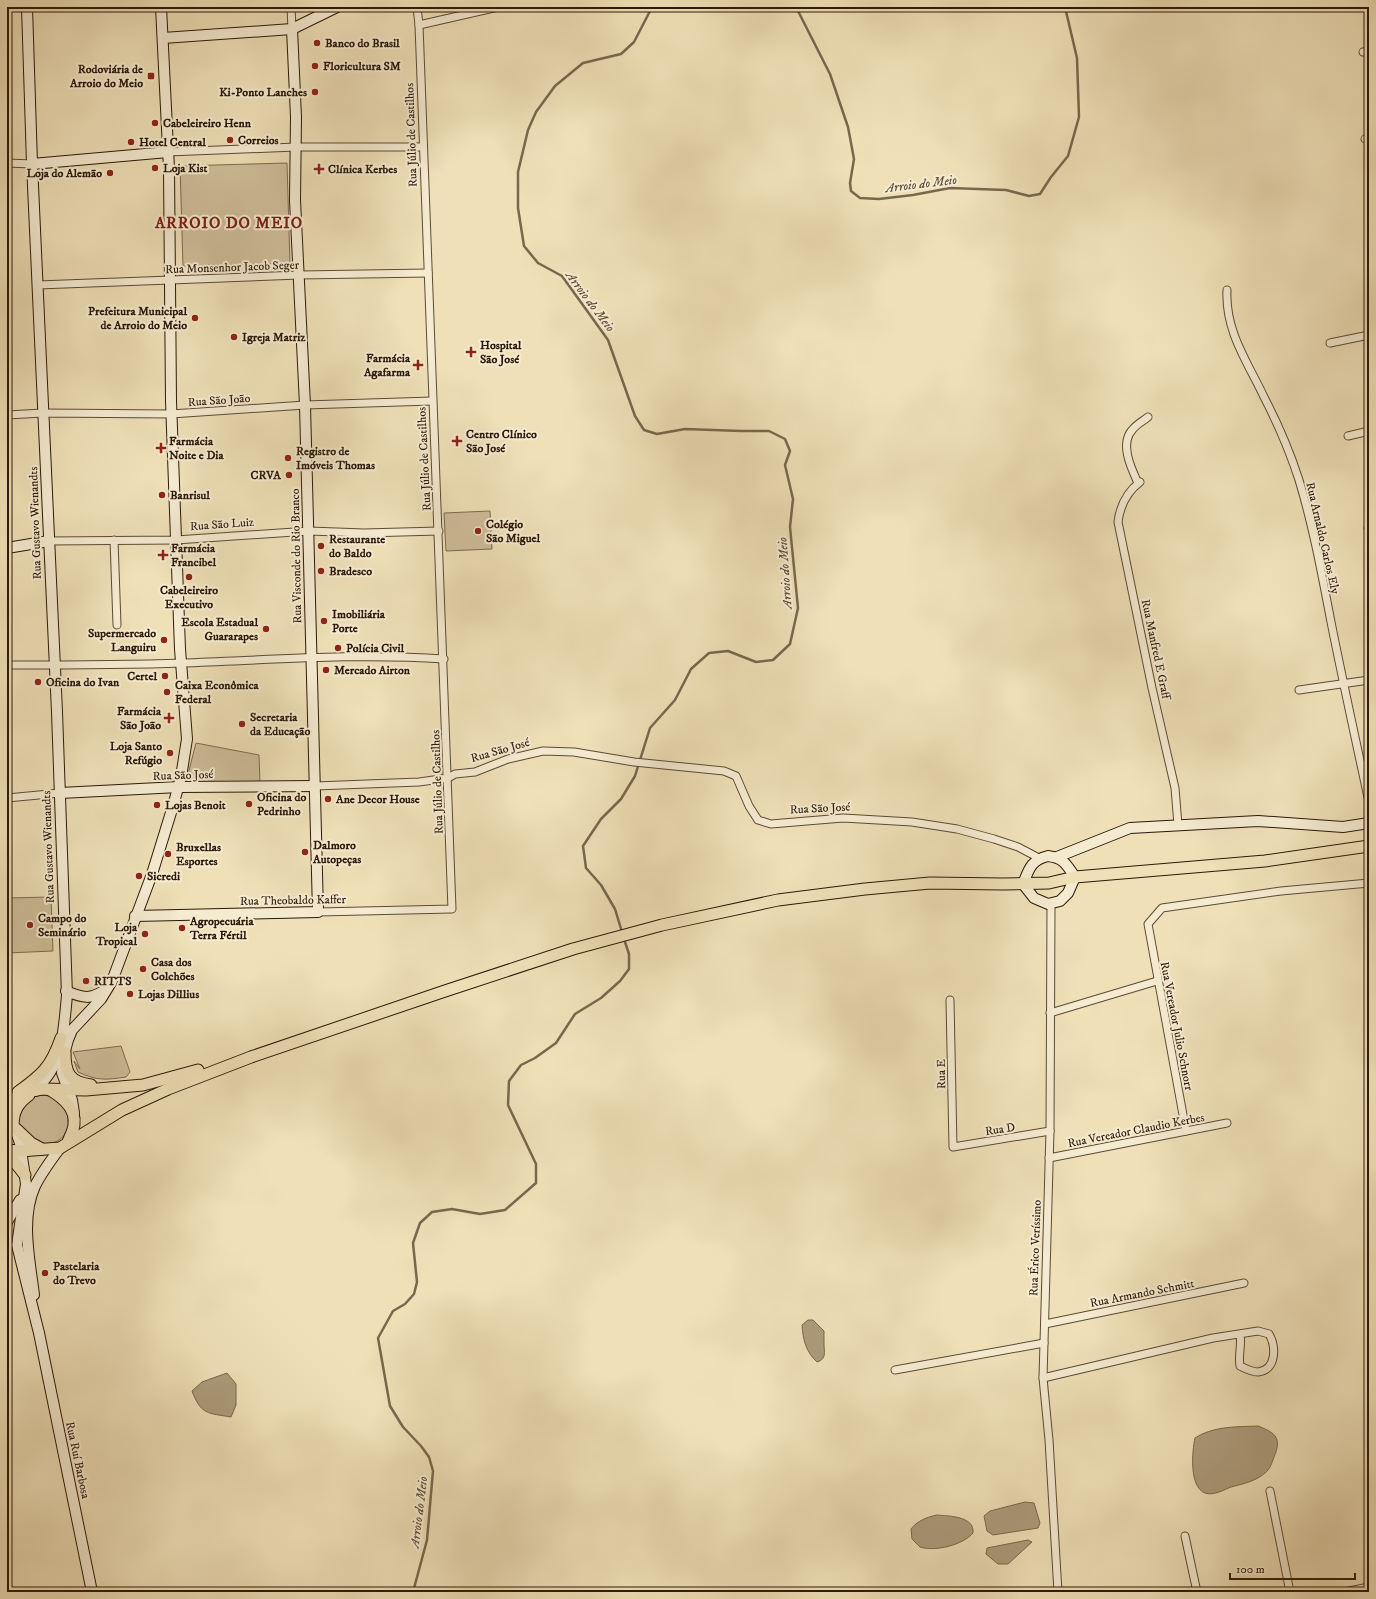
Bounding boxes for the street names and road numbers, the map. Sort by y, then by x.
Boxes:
street label: Rua Júlio de Castilhos [402,83,421,187]
street label: Rua Monsenhor Jacob Seger [165,258,300,277]
street label: Rua São João [187,391,251,410]
street label: Rua Júlio de Castilhos [414,407,435,511]
street label: Rua Gustavo Wienandts [26,466,45,580]
street label: Rua Arnaldo Carlos Ely [1302,481,1343,596]
street label: Rua Visconde do Rio Branco [288,488,305,624]
street label: Rua São Luiz [190,515,254,534]
street label: Rua Manfred E Graff [1138,598,1174,702]
street label: Rua Júlio de Castilhos [428,730,447,834]
street label: Rua São José [469,735,531,766]
street label: Rua São José [152,767,214,784]
street label: Rua Gustavo Wienandts [39,790,58,904]
street label: Rua São José [789,799,851,818]
street label: Rua Theobaldo Kaffer [240,892,347,909]
street label: Rua Vereador Julio Schnorr [1157,960,1196,1092]
street label: Rua E [934,1058,949,1089]
street label: Rua Vereador Claudio Kerbes [1066,1110,1206,1151]
street label: Rua D [984,1120,1016,1139]
street label: Rua Érico Veríssimo [1026,1199,1045,1296]
street label: Rua Armando Schmitt [1089,1276,1196,1311]
street label: Rua Ruí Barbosa [62,1420,93,1501]

